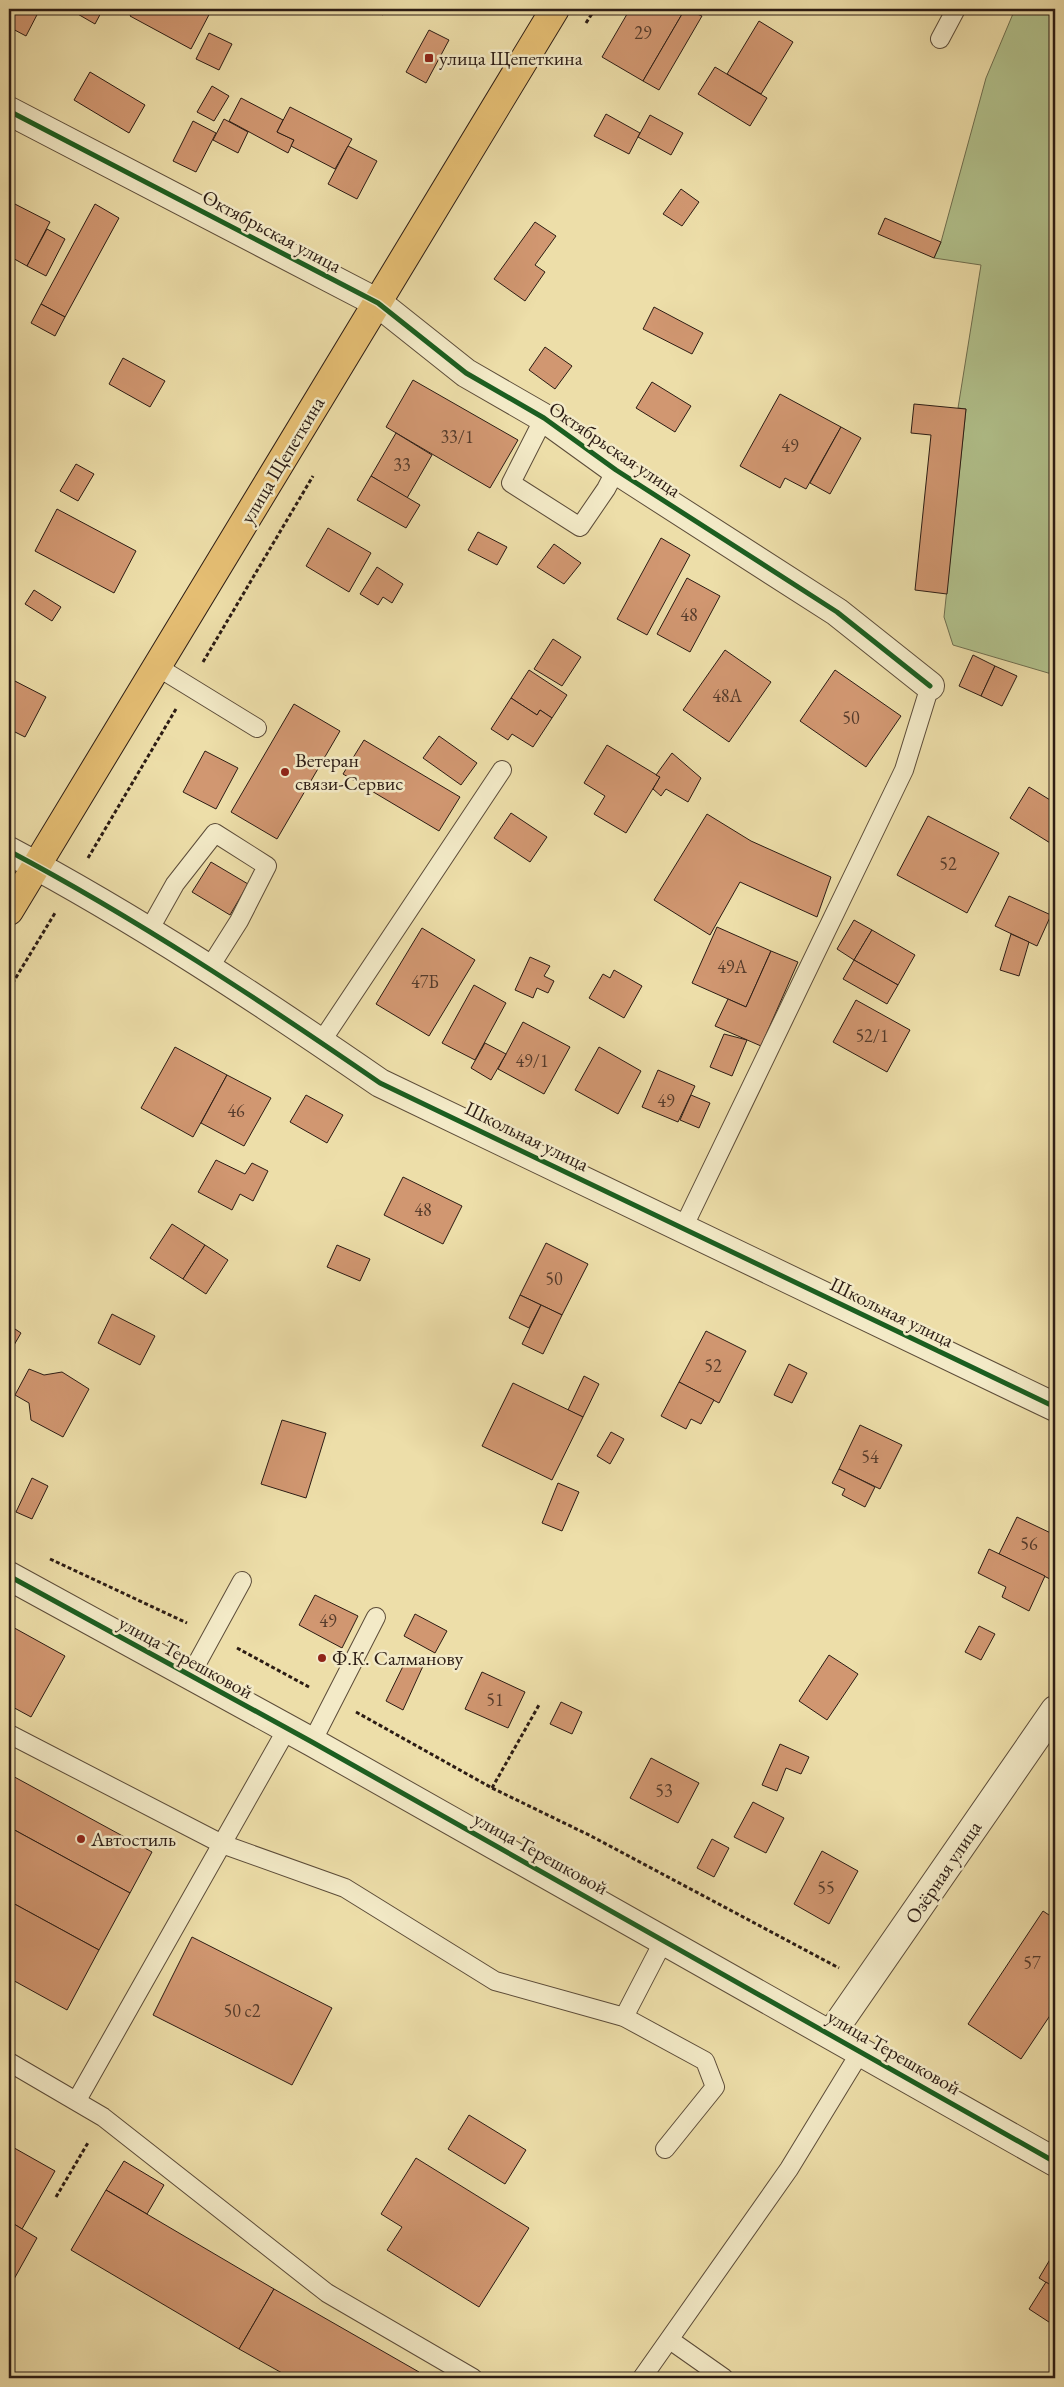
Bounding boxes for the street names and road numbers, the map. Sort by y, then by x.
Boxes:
street label: Октябрьская улица [198,183,346,279]
street label: улица Щепеткина [234,392,330,528]
street label: Октябрьская улица [544,395,686,503]
street label: Школьная улица [461,1095,593,1177]
street label: Школьная улица [826,1271,958,1353]
street label: улица Терешковой [114,1609,258,1705]
street label: улица Терешковой [469,1805,613,1901]
street label: Озёрная улица [899,1815,987,1929]
street label: улица Терешковой [823,2003,966,2101]

